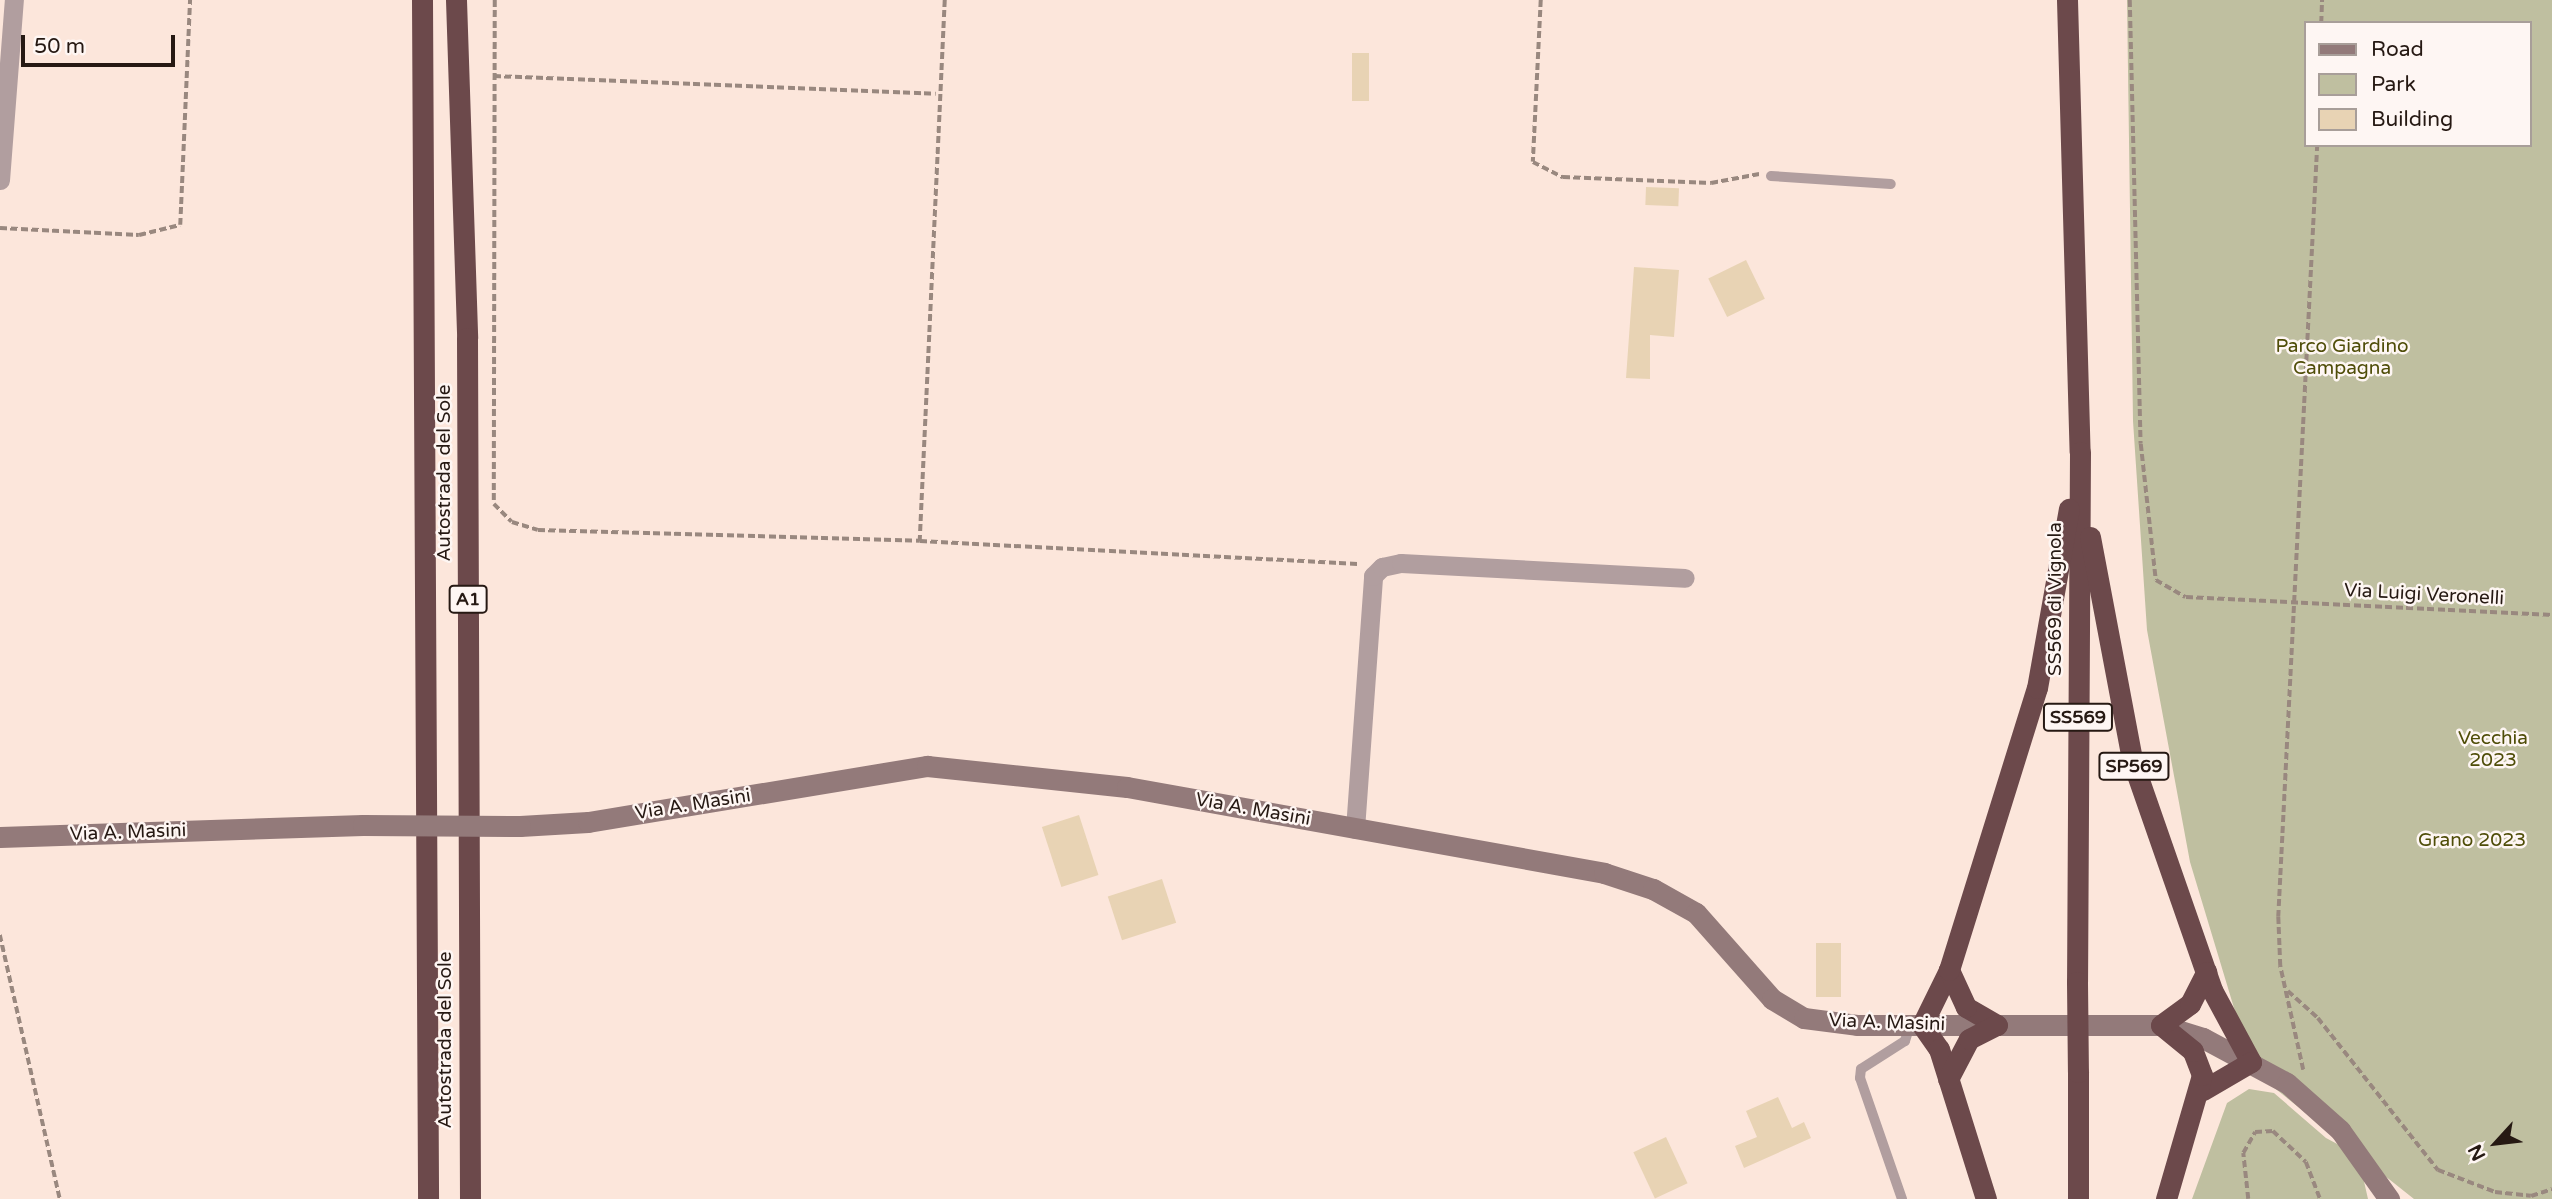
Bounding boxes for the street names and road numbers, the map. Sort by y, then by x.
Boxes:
street label: Autostrada del Sole [434,384,456,562]
street label: SS569 di Vignola [2045,522,2067,676]
street label: Via Luigi Veronelli [2343,579,2505,611]
road number: A1 [447,584,489,614]
road number: SS569 [2041,702,2115,732]
road number: SP569 [2097,752,2171,780]
street label: Via A. Masini [634,785,752,825]
street label: Via A. Masini [1194,789,1312,831]
street label: Via A. Masini [69,820,187,846]
street label: Autostrada del Sole [435,951,457,1129]
street label: Via A. Masini [1828,1010,1946,1036]

